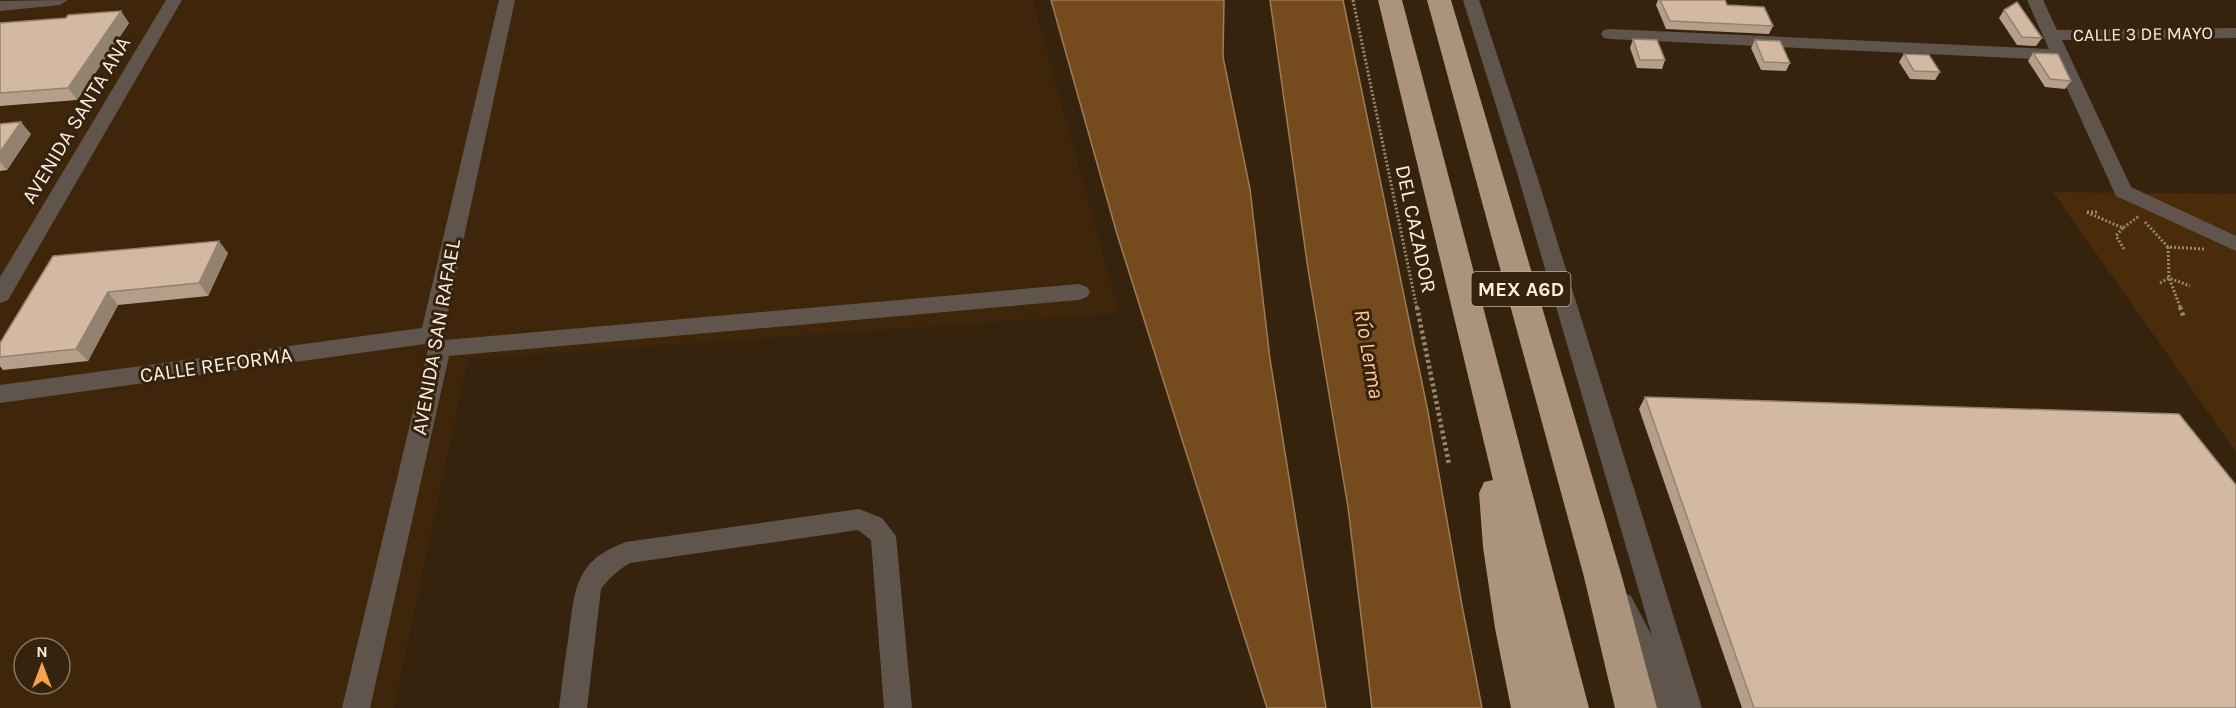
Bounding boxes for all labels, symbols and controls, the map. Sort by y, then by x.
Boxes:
street label: CALLE 3 DE MAYO [2073,22,2213,46]
street label: AVENIDA SANTA ANA [17,32,135,208]
street label: DEL CAZADOR [1391,163,1441,295]
street label: AVENIDA SAN RAFAEL [407,237,465,437]
road number: MEX A6D [1472,272,1570,306]
water label: Río Lerma [1348,307,1390,401]
street label: CALLE REFORMA [138,342,294,388]
north arrow [12,636,72,696]
text: N [36,642,48,661]

